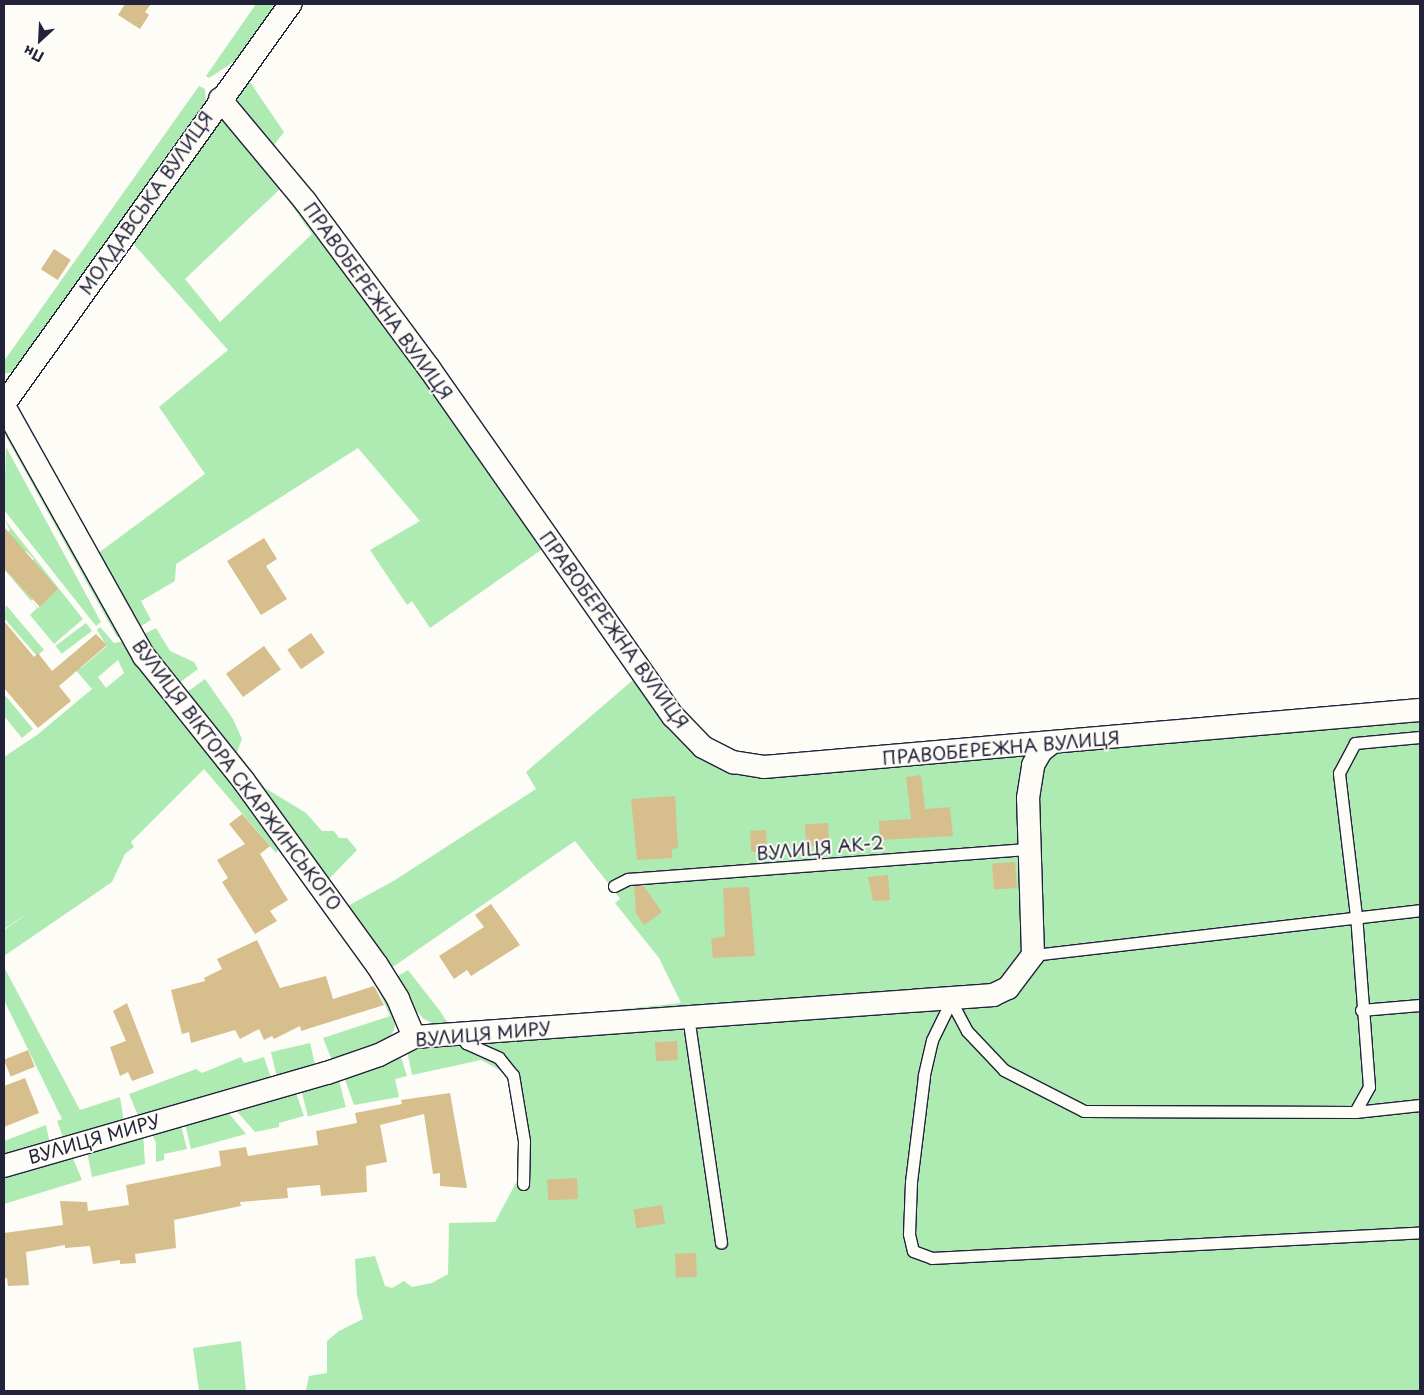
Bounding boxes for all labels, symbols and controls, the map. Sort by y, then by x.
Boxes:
north arrow [15,15,65,65]
text: Пн [20,40,47,68]
street label: МОЛДАВСЬКА ВУЛИЦЯ [75,108,217,298]
street label: ПРАВОБЕРЕЖНА ВУЛИЦЯ [299,198,457,404]
street label: ПРАВОБЕРЕЖНА ВУЛИЦЯ [535,527,693,733]
street label: ВУЛИЦЯ ВІКТОРА СКАРЖИНСЬКОГО [127,634,347,916]
street label: ПРАВОБЕРЕЖНА ВУЛИЦЯ [881,727,1121,769]
street label: ВУЛИЦЯ АК-2 [755,832,885,864]
street label: ВУЛИЦЯ МИРУ [414,1017,552,1051]
street label: ВУЛИЦЯ МИРУ [25,1110,163,1168]

